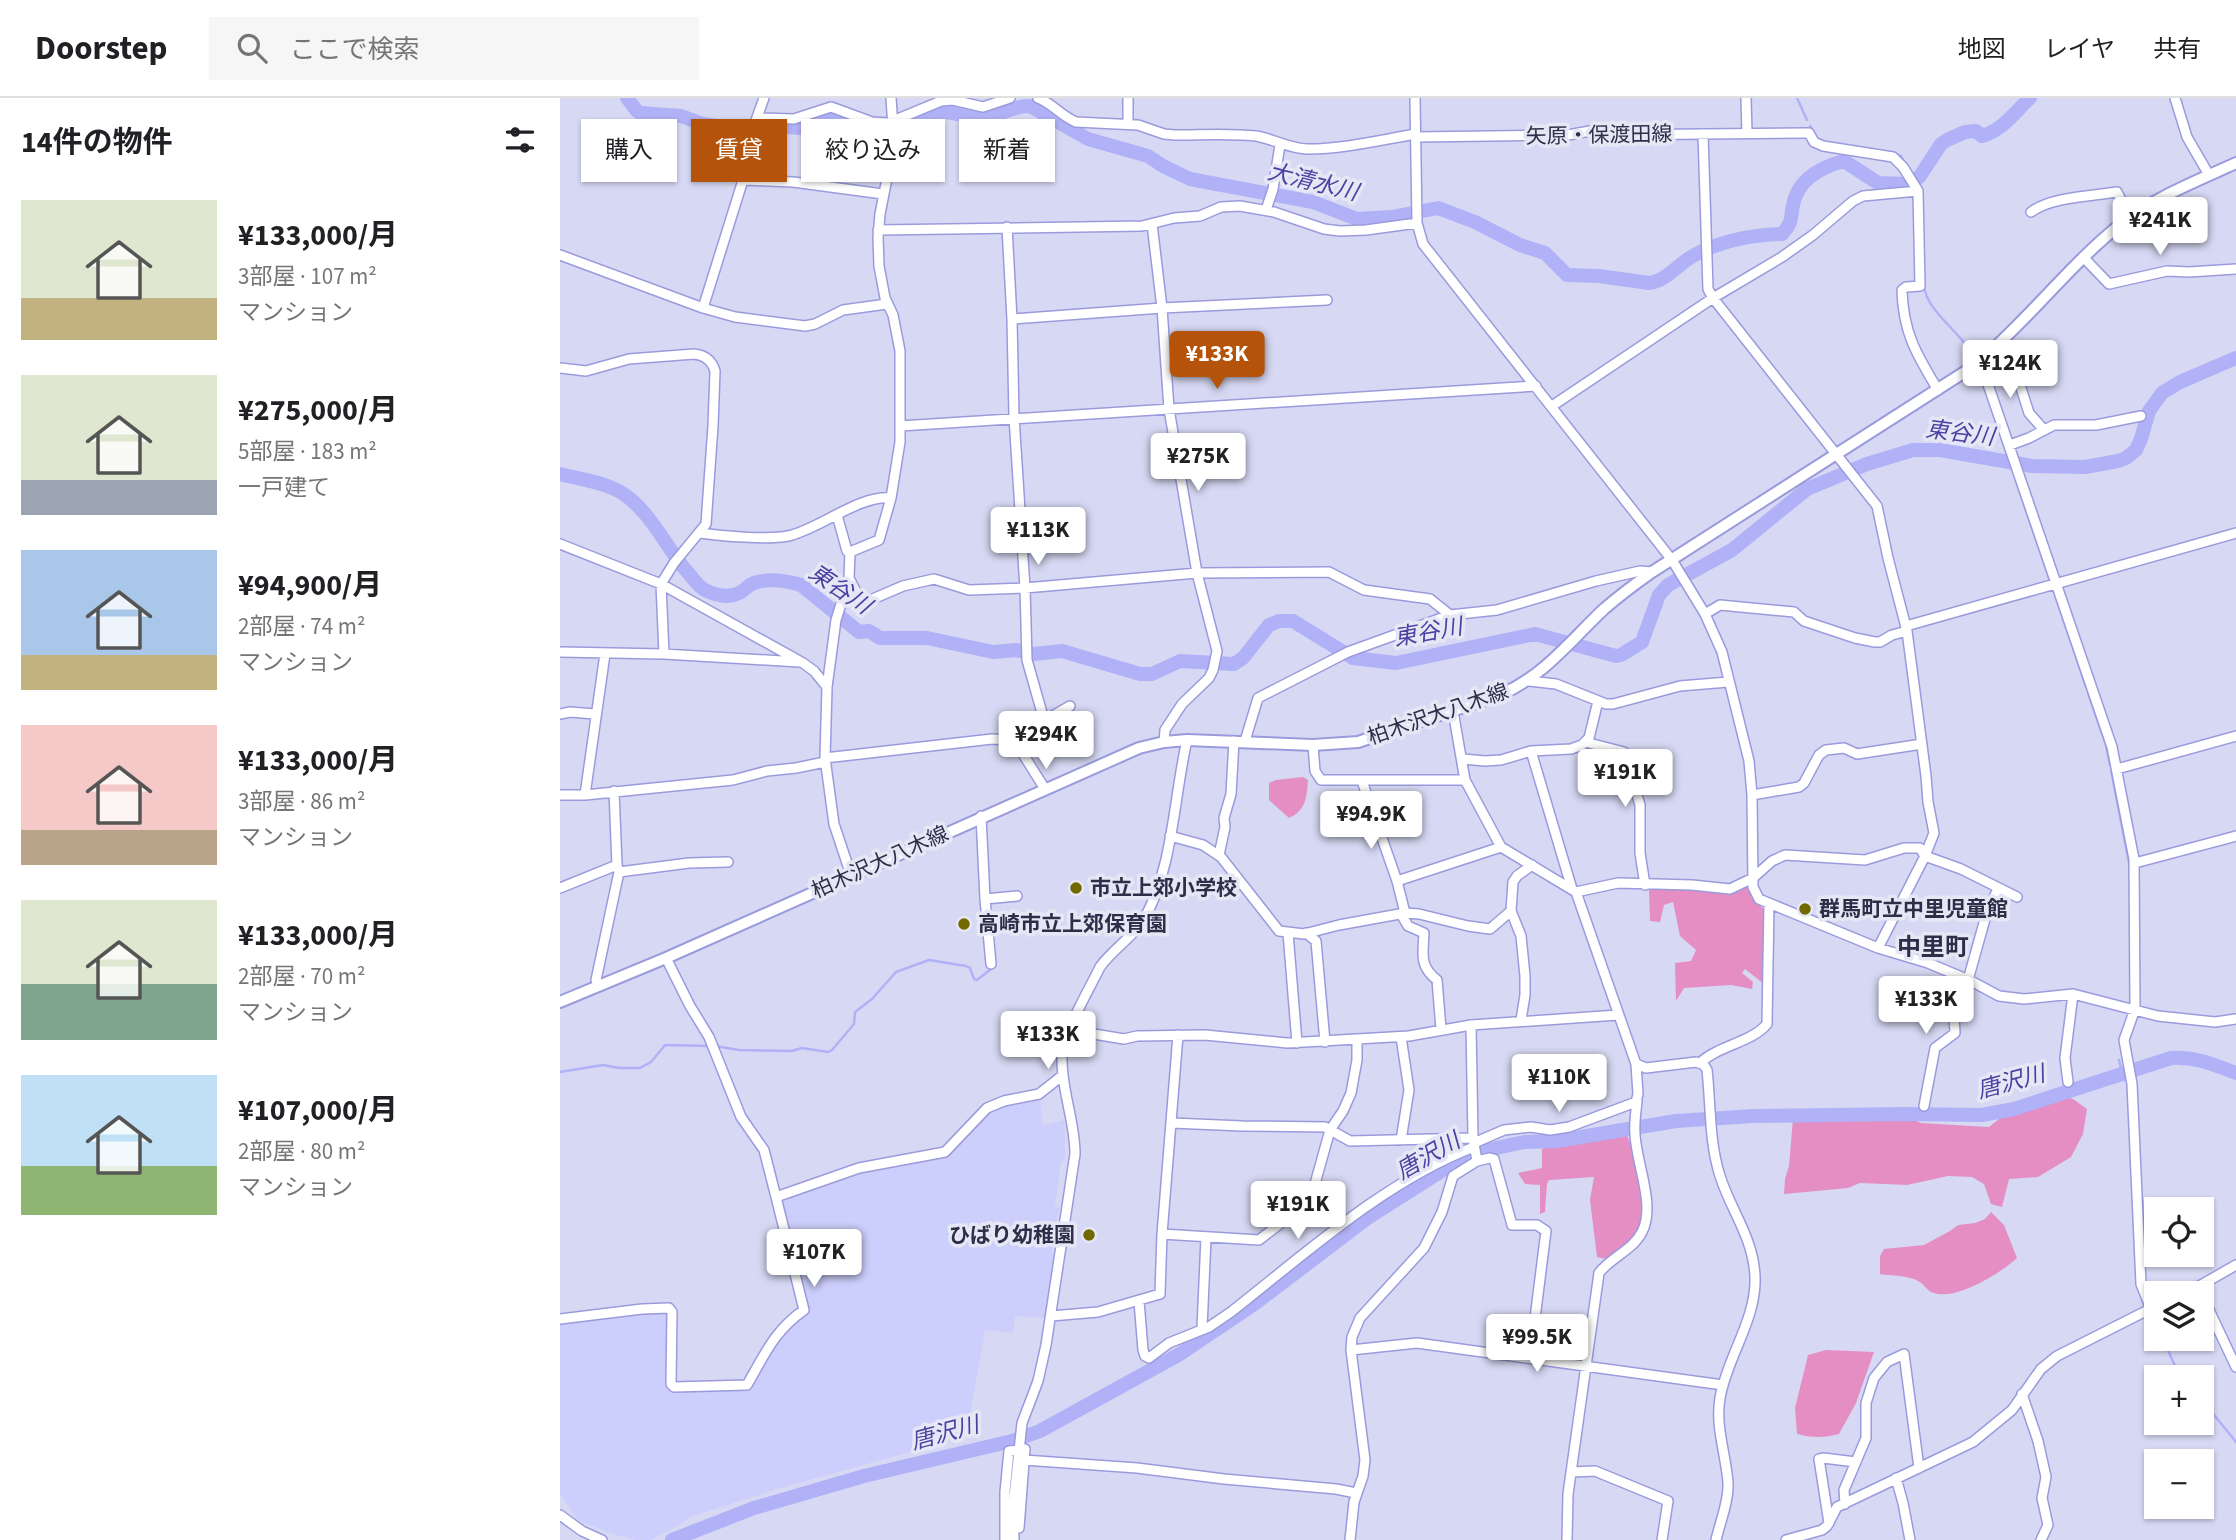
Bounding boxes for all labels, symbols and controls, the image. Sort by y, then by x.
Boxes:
search box [209,17,699,80]
text: Doorstep [35,25,167,72]
icon: search [233,29,271,67]
text: ここで検索 [289,31,419,68]
text: 地図 [1958,32,2006,67]
text: レイヤ [2044,32,2115,67]
text: 共有 [2153,32,2201,67]
chip: 購入 [581,119,677,182]
chip: 賃貸 [691,119,787,182]
chip: 絞り込み [801,119,945,182]
chip: 新着 [959,119,1055,182]
street label: 矢原・保渡田線 [1525,119,1673,151]
text: 14件の物件 [21,121,173,164]
icon: filters [501,121,539,159]
water label: 大清水川 [1264,155,1365,210]
pin: ¥241K [2111,198,2209,257]
text: ¥241K [2129,203,2191,236]
text: ¥133,000/月 [238,214,398,257]
icon: home [77,228,161,312]
text: 3部屋 · 107 m² [238,260,377,293]
text: マンション [238,296,353,329]
pin: ¥133K [1168,331,1266,391]
text: ¥133K [1186,337,1248,370]
pin: ¥124K [1961,341,2059,400]
text: ¥124K [1979,346,2041,379]
text: ¥275,000/月 [238,389,398,432]
icon: home [77,403,161,487]
water label: 東谷川 [1924,412,1999,454]
pin: ¥275K [1149,434,1247,493]
text: 5部屋 · 183 m² [238,435,377,468]
text: ¥275K [1167,439,1229,472]
text: 一戸建て [238,471,330,504]
pin: ¥113K [989,508,1087,567]
text: ¥113K [1007,513,1069,546]
water label: 東谷川 [802,556,880,624]
text: ¥94,900/月 [238,564,382,607]
icon: home [77,578,161,662]
water label: 東谷川 [1391,609,1468,654]
text: 2部屋 · 74 m² [238,610,365,643]
text: マンション [238,646,353,679]
street label: 柏木沢大八木線 [1364,676,1512,752]
pin: ¥294K [997,712,1095,771]
text: ¥294K [1015,717,1077,750]
text: ¥133,000/月 [238,739,398,782]
pin: ¥191K [1576,750,1674,809]
icon: home [77,753,161,837]
text: ¥191K [1594,755,1656,788]
text: 3部屋 · 86 m² [238,785,365,818]
pin: ¥94.9K [1314,792,1428,851]
text: ¥94.9K [1336,797,1406,830]
street label: 柏木沢大八木線 [807,818,953,906]
text: マンション [238,821,353,854]
place label: 市立上郊小学校 [1090,873,1237,903]
marker: 市立上郊小学校 [1068,880,1084,896]
place label: 群馬町立中里児童館 [1819,894,2008,924]
marker: 群馬町立中里児童館 [1797,901,1813,917]
place label: 高崎市立上郊保育園 [978,909,1167,939]
text: ¥133,000/月 [238,914,398,957]
marker: 高崎市立上郊保育園 [956,916,972,932]
icon: home [77,928,161,1012]
district label: 中里町 [1897,930,1969,965]
text: 2部屋 · 70 m² [238,960,365,993]
pin: ¥133K [1877,976,1975,1036]
text: ¥133K [1895,982,1957,1015]
text: マンション [238,996,353,1029]
pin: ¥133K [999,1012,1097,1071]
text: ¥133K [1017,1017,1079,1050]
pin: ¥110K [1510,1054,1608,1114]
water label: 唐沢川 [1973,1056,2051,1107]
text: ¥110K [1528,1060,1590,1093]
text: ¥107,000/月 [238,1089,398,1132]
icon: home [77,1103,161,1187]
water label: 唐沢川 [1390,1123,1469,1188]
text: 2部屋 · 80 m² [238,1135,365,1168]
text: マンション [238,1171,353,1204]
pin: ¥191K [1249,1182,1347,1241]
text: ¥191K [1267,1187,1329,1220]
map controls [2144,1197,2214,1519]
button: locate [2144,1197,2214,1267]
place label: ひばり幼稚園 [949,1220,1075,1250]
marker: ひばり幼稚園 [1081,1227,1097,1243]
pin: ¥107K [765,1230,863,1289]
text: ¥107K [783,1235,845,1268]
button: layers [2144,1281,2214,1351]
pin: ¥99.5K [1480,1314,1594,1374]
text: ¥99.5K [1502,1320,1572,1353]
button: + [2144,1365,2214,1435]
water label: 唐沢川 [907,1407,985,1458]
button: − [2144,1449,2214,1519]

